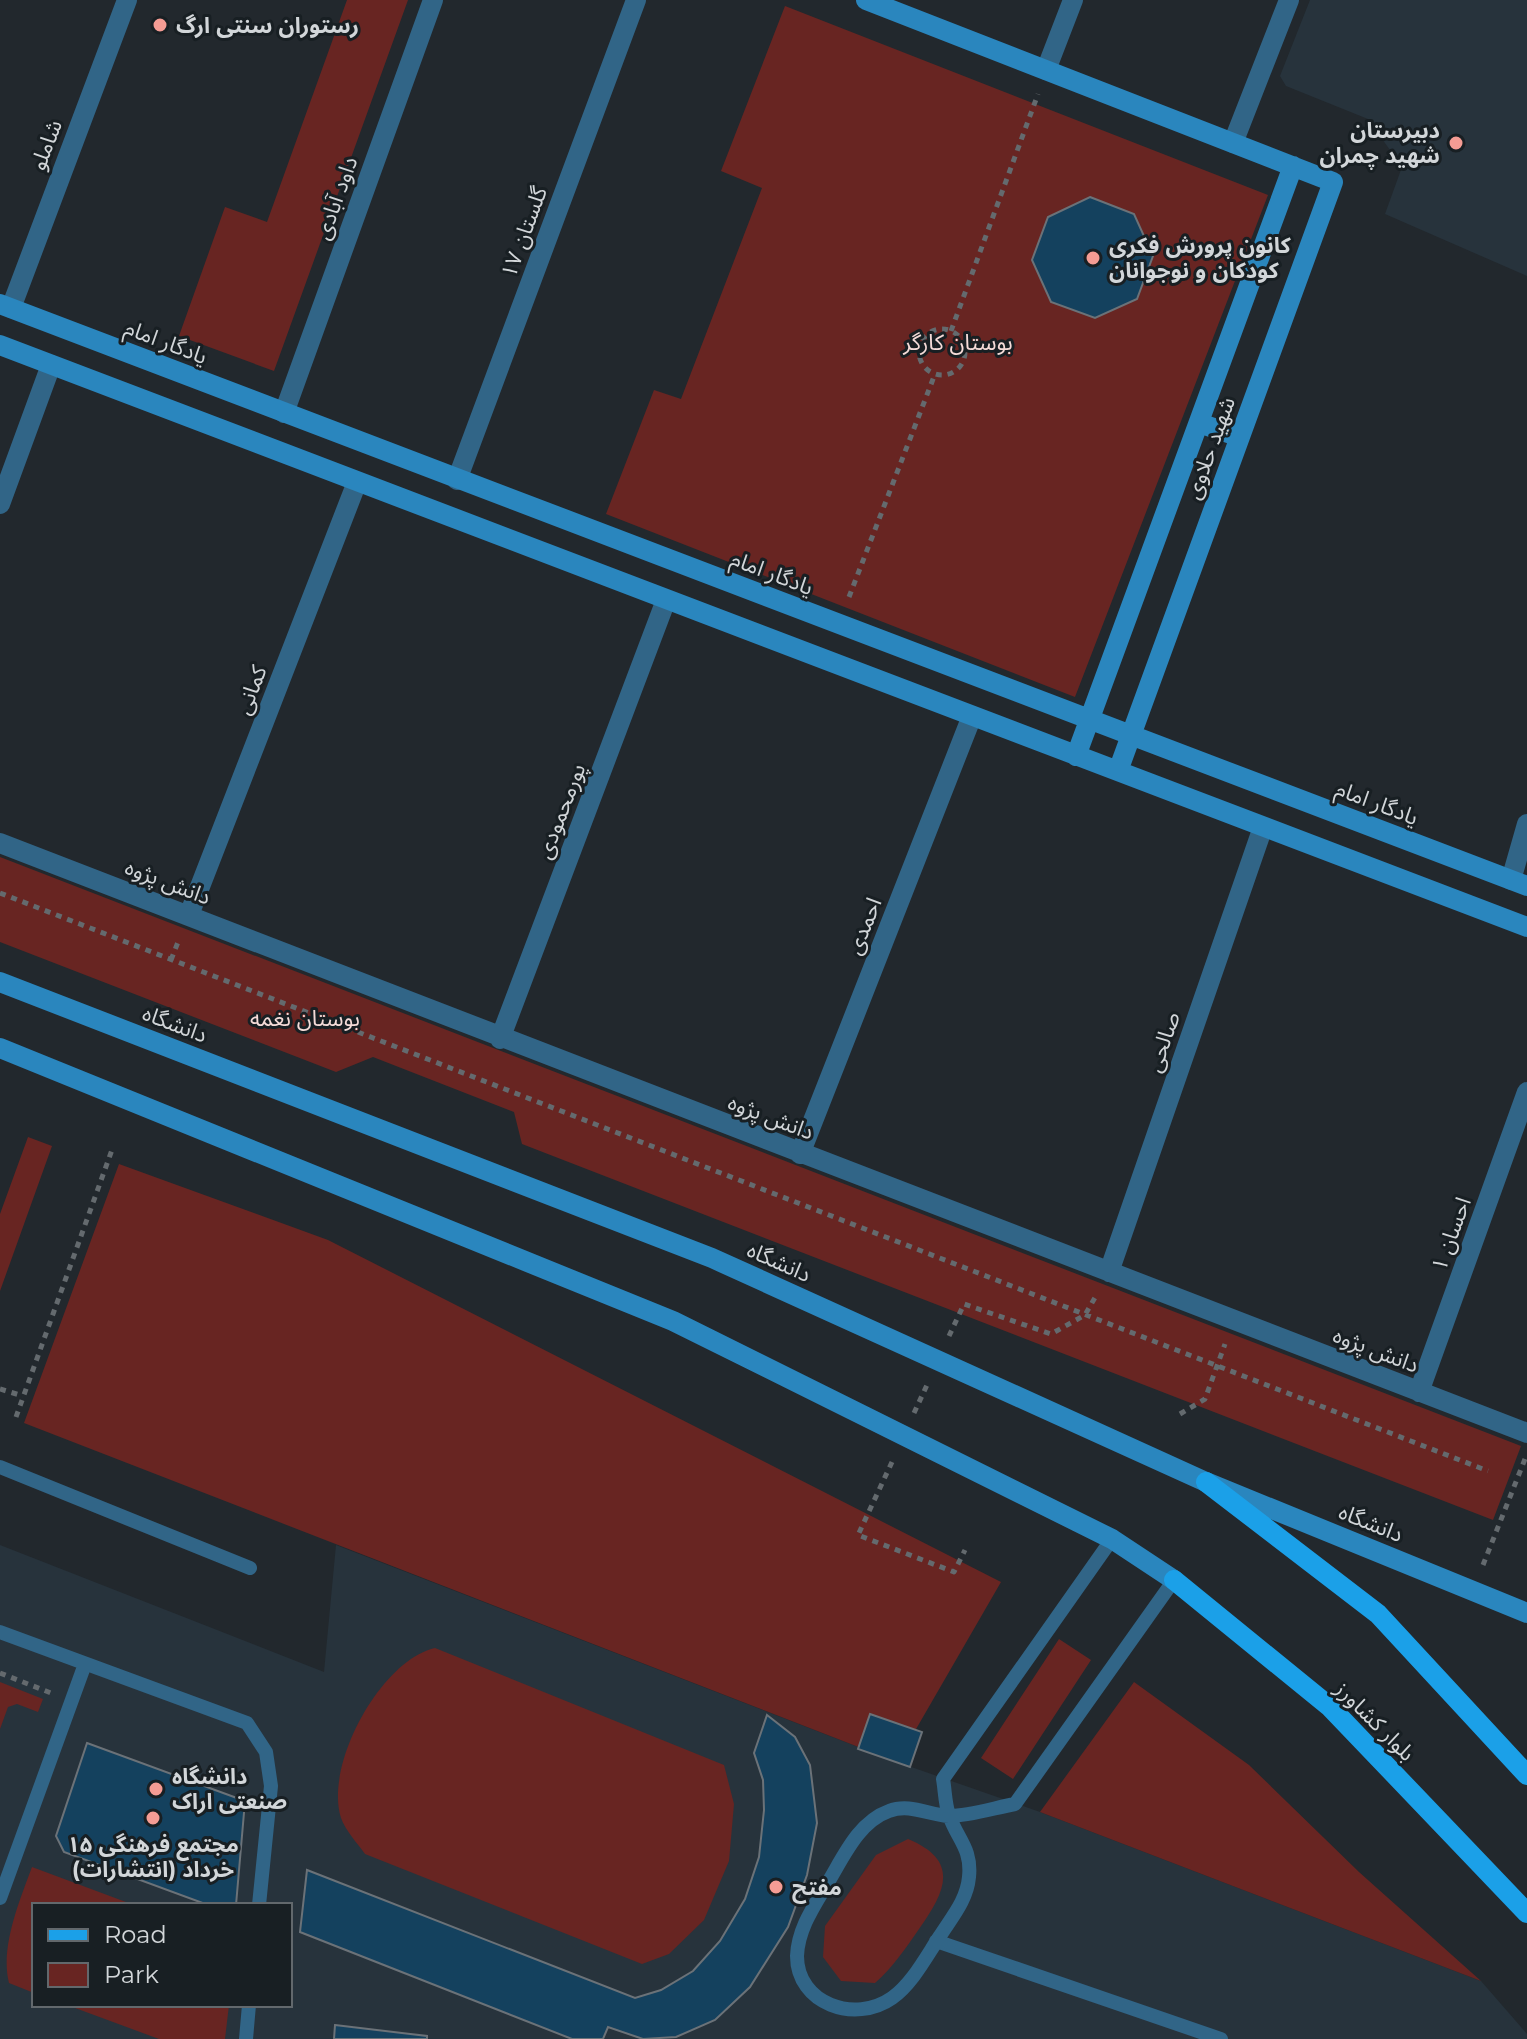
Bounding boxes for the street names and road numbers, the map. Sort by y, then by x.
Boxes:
street label: شاملو [24,116,68,174]
street label: داود آبادی [309,153,363,243]
street label: گلستان ۱۷ [495,182,553,281]
street label: یادگار امام [120,314,211,373]
street label: شهید حلاوی [1179,393,1241,503]
street label: یادگار امام [726,545,817,604]
street label: کمانی [229,661,273,718]
street label: پورمحمودی [530,759,593,863]
street label: یادگار امام [1331,775,1422,834]
street label: دانش پژوه [121,853,215,912]
street label: احمدی [840,893,888,959]
street label: دانشگاه [139,999,211,1049]
street label: صالحی [1140,1008,1186,1076]
street label: دانش پژوه [724,1088,818,1147]
street label: احسان ۱ [1425,1193,1477,1275]
street label: دانشگاه [743,1236,815,1288]
street label: دانش پژوه [1329,1321,1423,1380]
street label: دانشگاه [1335,1498,1407,1548]
street label: بلوار کشاورز [1329,1675,1421,1767]

